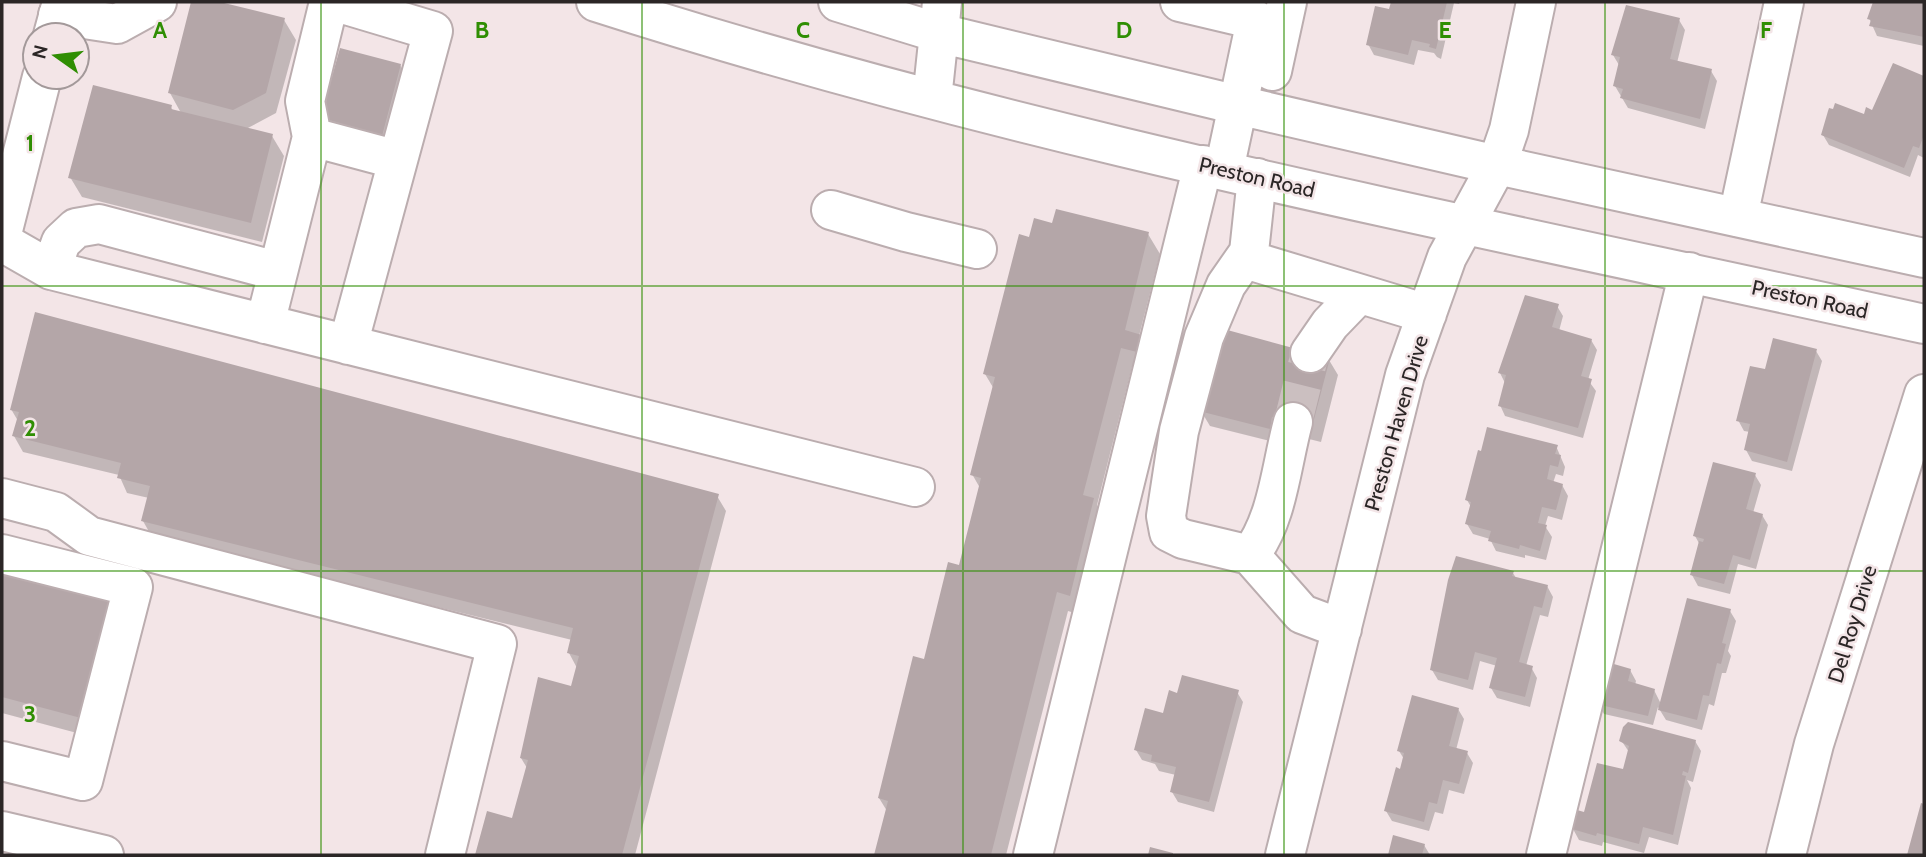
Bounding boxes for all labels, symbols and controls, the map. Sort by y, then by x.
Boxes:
text: A [153,16,168,44]
text: B [475,16,489,44]
text: C [796,16,810,44]
text: D [1116,16,1132,44]
text: E [1438,16,1452,44]
text: F [1760,16,1772,44]
north arrow [21,21,91,91]
text: N [27,43,53,61]
text: 1 [26,129,34,157]
street label: Preston Road [1197,152,1317,202]
street label: Preston Road [1750,274,1870,324]
street label: Preston Haven Drive [1359,332,1433,514]
text: 2 [24,414,36,442]
street label: Del Roy Drive [1822,562,1882,686]
text: 3 [24,700,36,728]

